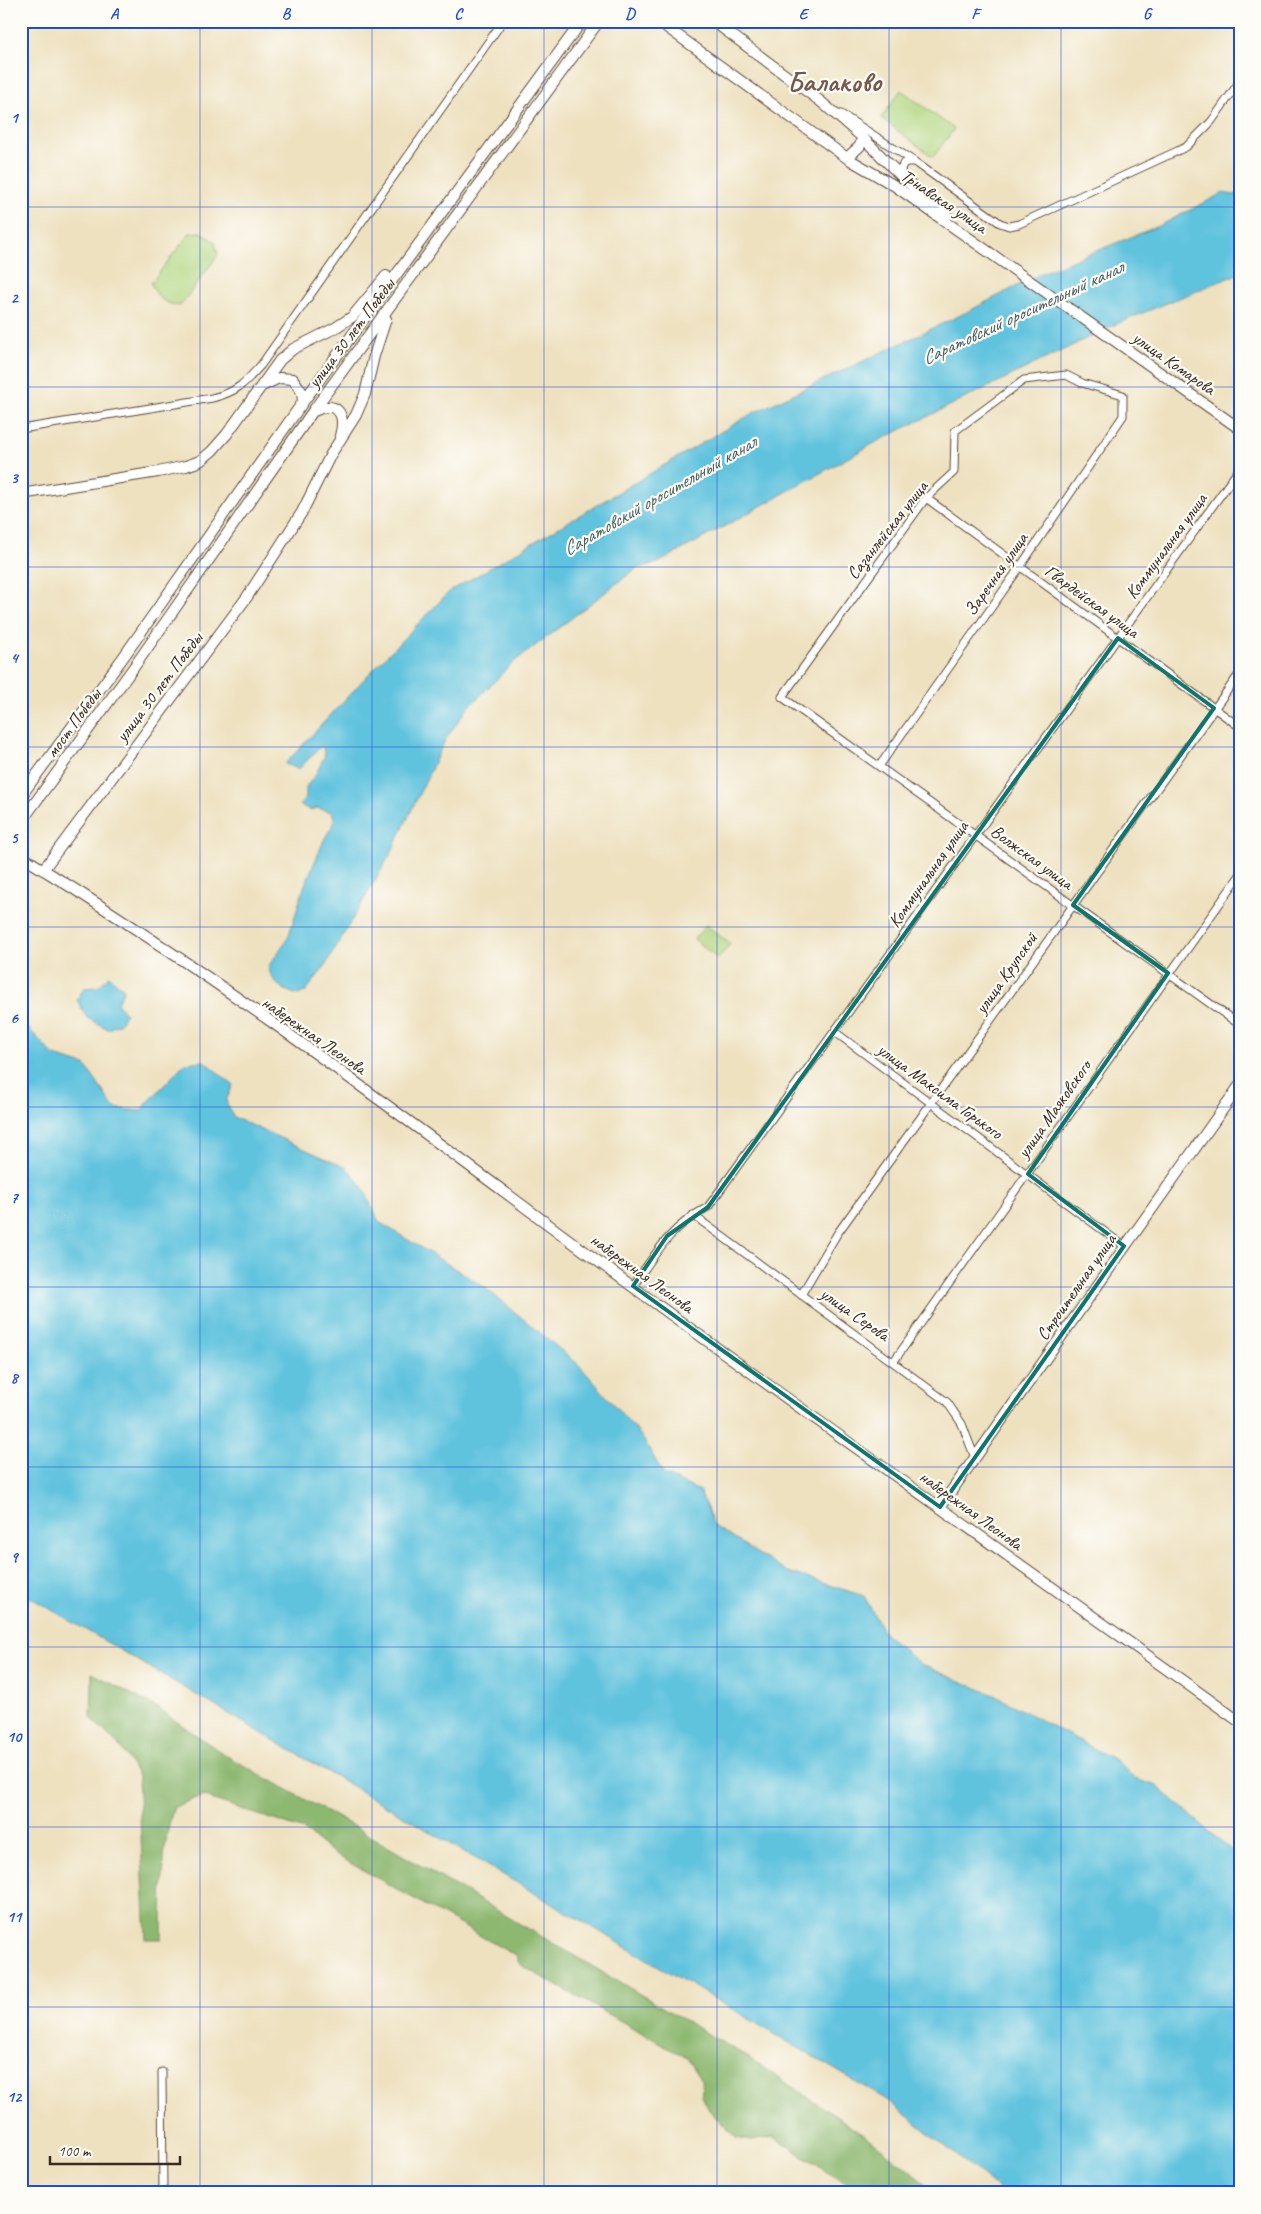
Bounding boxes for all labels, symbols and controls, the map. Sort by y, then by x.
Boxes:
text: A [110,4,120,24]
text: B [282,4,292,24]
text: C [454,4,464,24]
text: D [625,4,636,24]
text: E [799,4,810,24]
text: F [971,4,982,24]
text: G [1143,4,1153,24]
district label: Балаково [787,64,883,99]
text: 1 [10,108,19,128]
street label: Трнавская улица [897,164,993,239]
water label: Саратовский оросительный канал [918,254,1129,370]
street label: улица 30 лет Победы [302,273,400,393]
text: 2 [10,288,19,308]
street label: улица Комарова [1127,326,1221,400]
water label: Саратовский оросительный канал [559,429,763,561]
text: 3 [10,468,19,488]
street label: Сазанлейская улица [842,475,934,584]
street label: Коммунальная улица [1120,488,1213,603]
street label: Заречная улица [959,527,1033,620]
street label: Гвардейская улица [1041,559,1145,644]
street label: улица 30 лет Победы [110,627,208,747]
text: 4 [10,648,19,668]
street label: мост Победы [40,683,106,762]
street label: Коммунальная улица [883,815,974,932]
street label: Волжская улица [987,820,1079,895]
text: 5 [11,828,20,848]
street label: улица Крупской [969,927,1043,1019]
street label: набережная Леонова [258,991,372,1080]
text: 6 [10,1008,19,1028]
street label: улица Максима Горького [872,1038,1008,1145]
street label: улица Маяковского [1012,1055,1097,1163]
text: 7 [10,1188,19,1208]
street label: набережная Леонова [586,1228,699,1319]
street label: Строительная улица [1031,1228,1122,1344]
street label: улица Серова [815,1282,895,1347]
text: 8 [10,1368,19,1388]
street label: набережная Леонова [915,1465,1028,1556]
text: 9 [10,1547,19,1567]
text: 10 [7,1727,23,1747]
text: 11 [7,1907,23,1927]
text: 12 [7,2087,23,2107]
scale bar [50,2134,180,2166]
text: 100 m [58,2142,92,2161]

